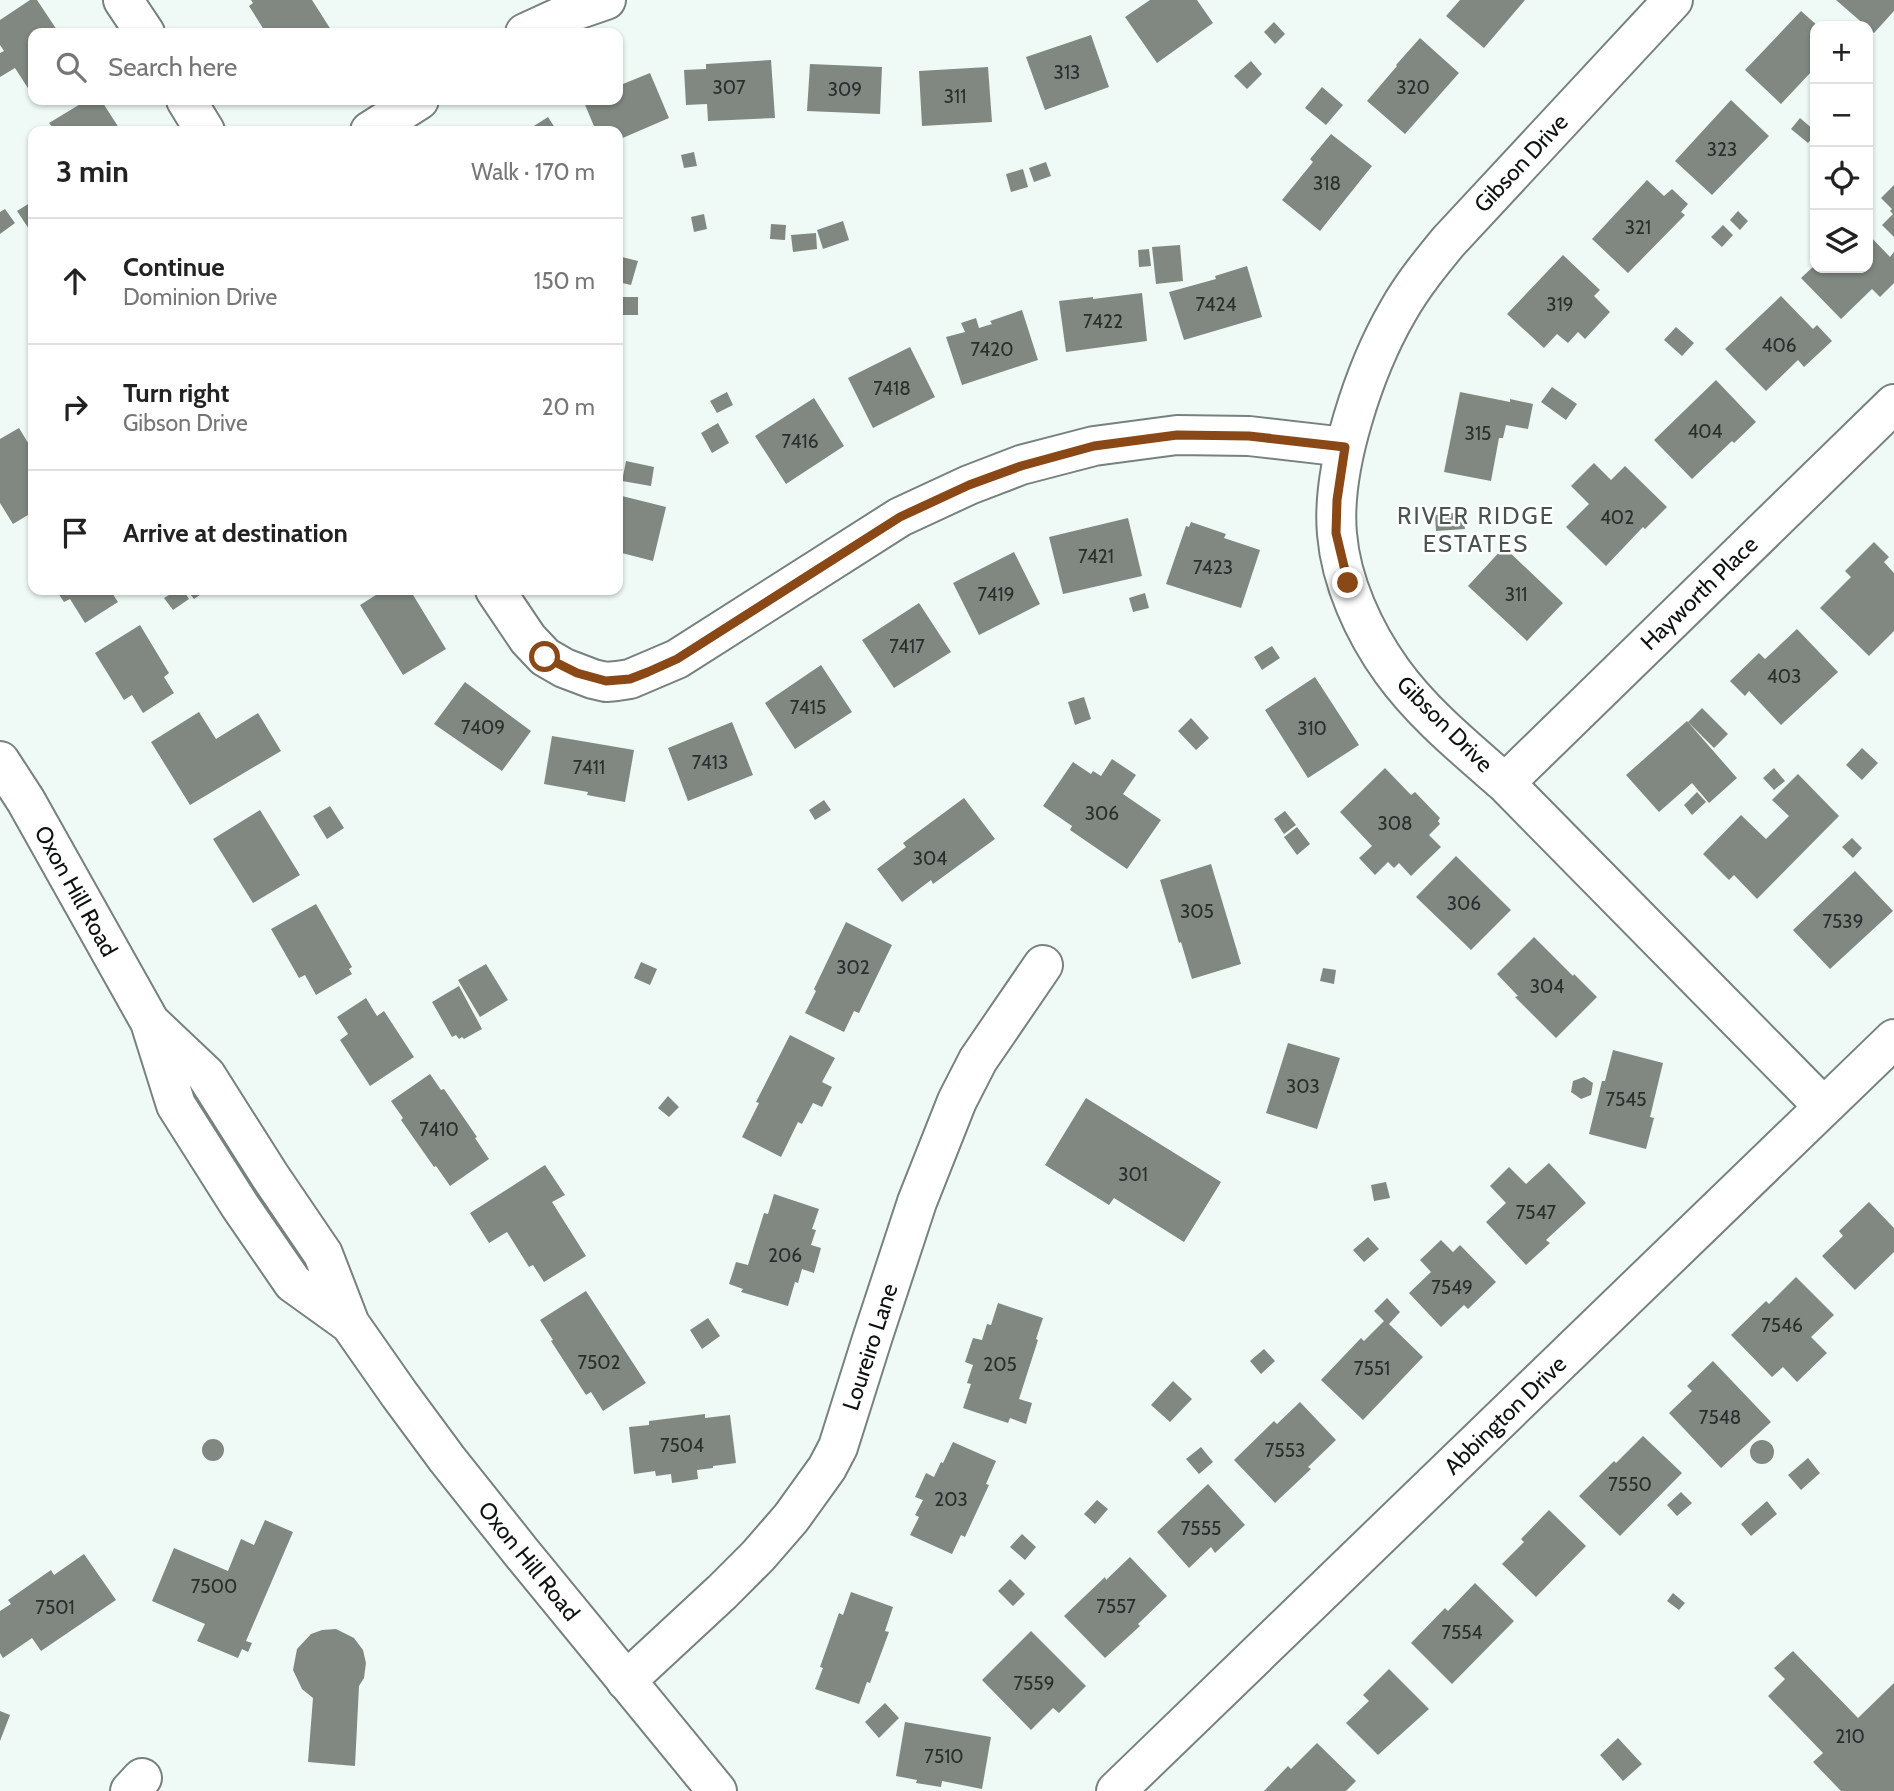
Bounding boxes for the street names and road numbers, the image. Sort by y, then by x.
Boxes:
street label: Gibson Drive [1468,108,1574,218]
street label: Hayworth Place [1635,530,1763,656]
street label: Gibson Drive [1391,670,1499,778]
street label: Oxon Hill Road [28,821,124,961]
street label: Loureiro Lane [836,1280,904,1414]
street label: Abbington Drive [1438,1350,1572,1480]
street label: Oxon Hill Road [472,1496,586,1626]

